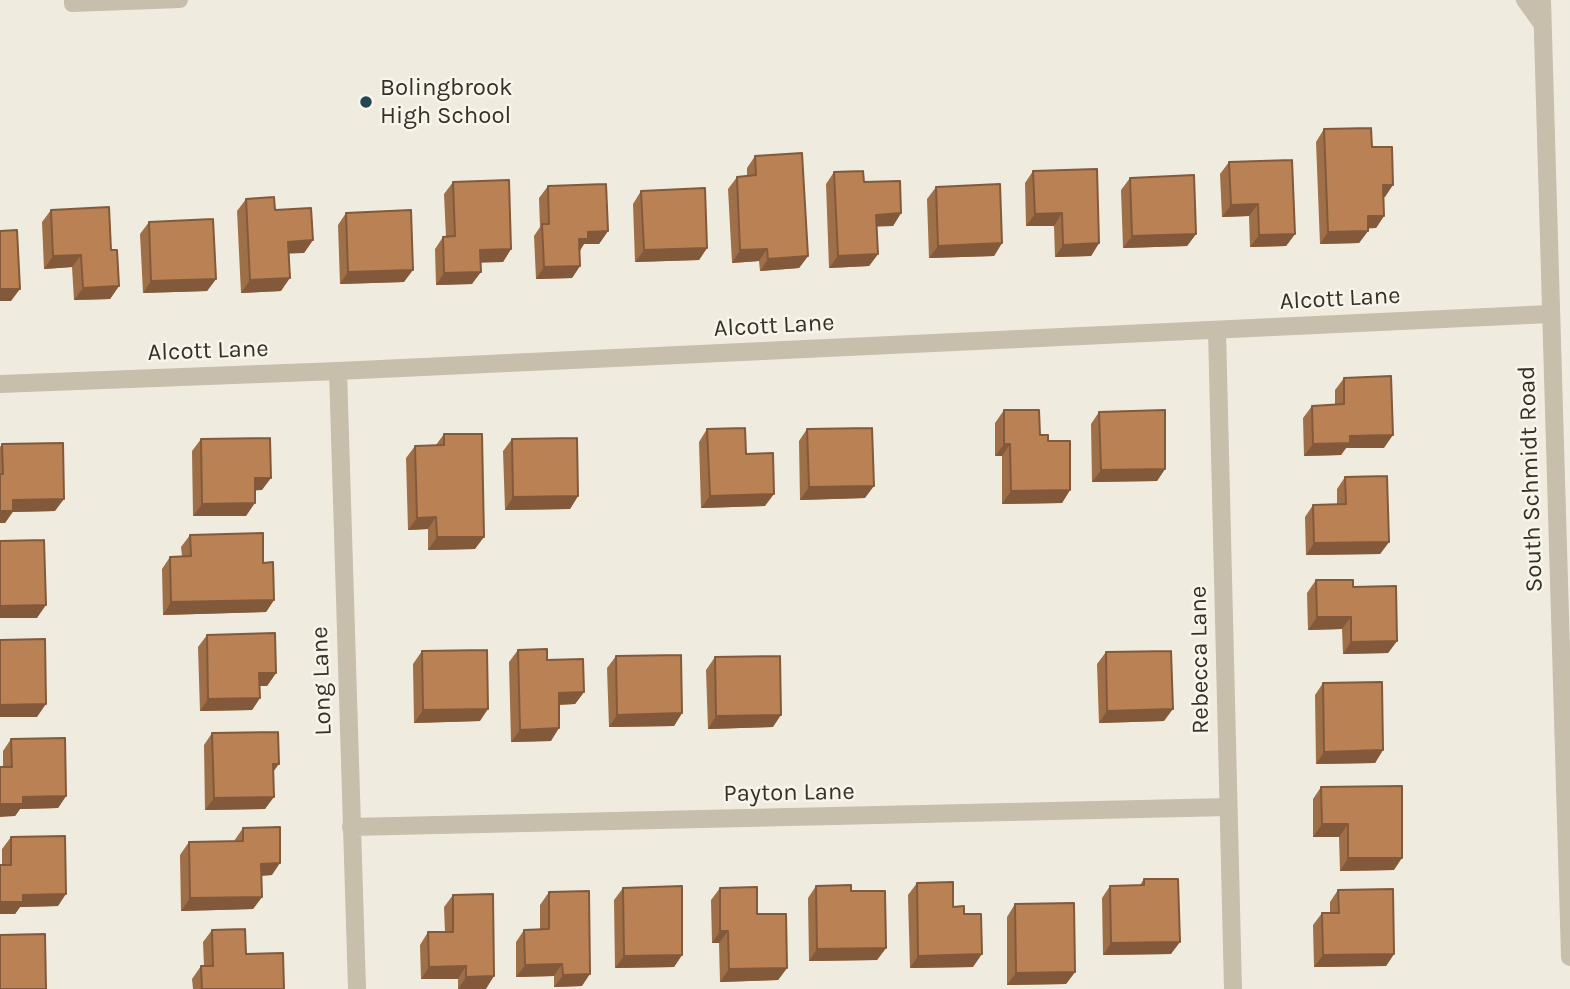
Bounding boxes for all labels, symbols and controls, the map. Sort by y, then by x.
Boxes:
place label: Bolingbrook High School [380,74,513,130]
marker: Bolingbrook High School [358,94,374,110]
street label: Alcott Lane [1279,281,1401,317]
street label: Alcott Lane [713,308,835,344]
street label: Alcott Lane [147,334,269,368]
street label: South Schmidt Road [1513,365,1549,593]
street label: Rebecca Lane [1184,586,1216,734]
street label: Long Lane [306,626,338,736]
street label: Payton Lane [723,777,855,809]

